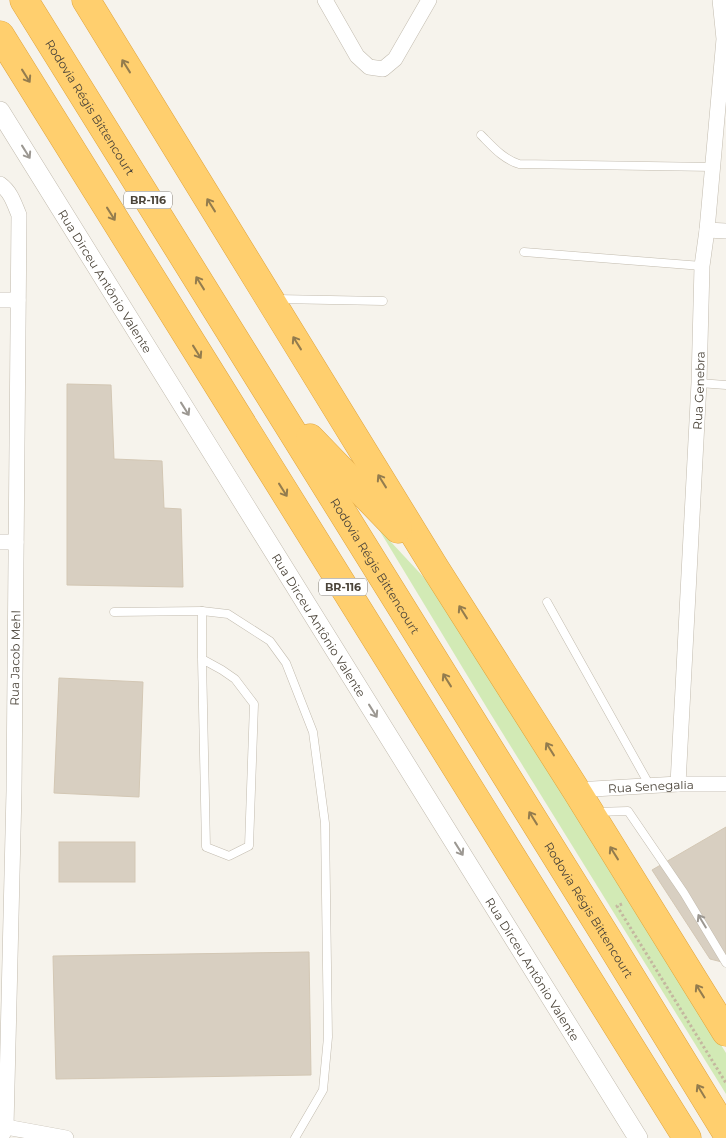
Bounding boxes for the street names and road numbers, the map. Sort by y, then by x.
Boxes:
street label: Rodovia Régis Bittencourt [43,36,138,178]
road number: BR-116 [124,192,172,208]
street label: Rua Dirceu Antônio Valente [55,206,156,355]
street label: Rua Genebra [689,351,707,430]
street label: Rodovia Régis Bittencourt [328,495,424,636]
street label: Rua Dirceu Antônio Valente [269,550,369,699]
road number: BR-116 [319,578,367,596]
street label: Rua Jacob Mehl [7,610,23,706]
street label: Rua Senegalia [608,776,694,796]
street label: Rodovia Régis Bittencourt [541,839,637,981]
street label: Rua Dirceu Antônio Valente [483,894,583,1044]

